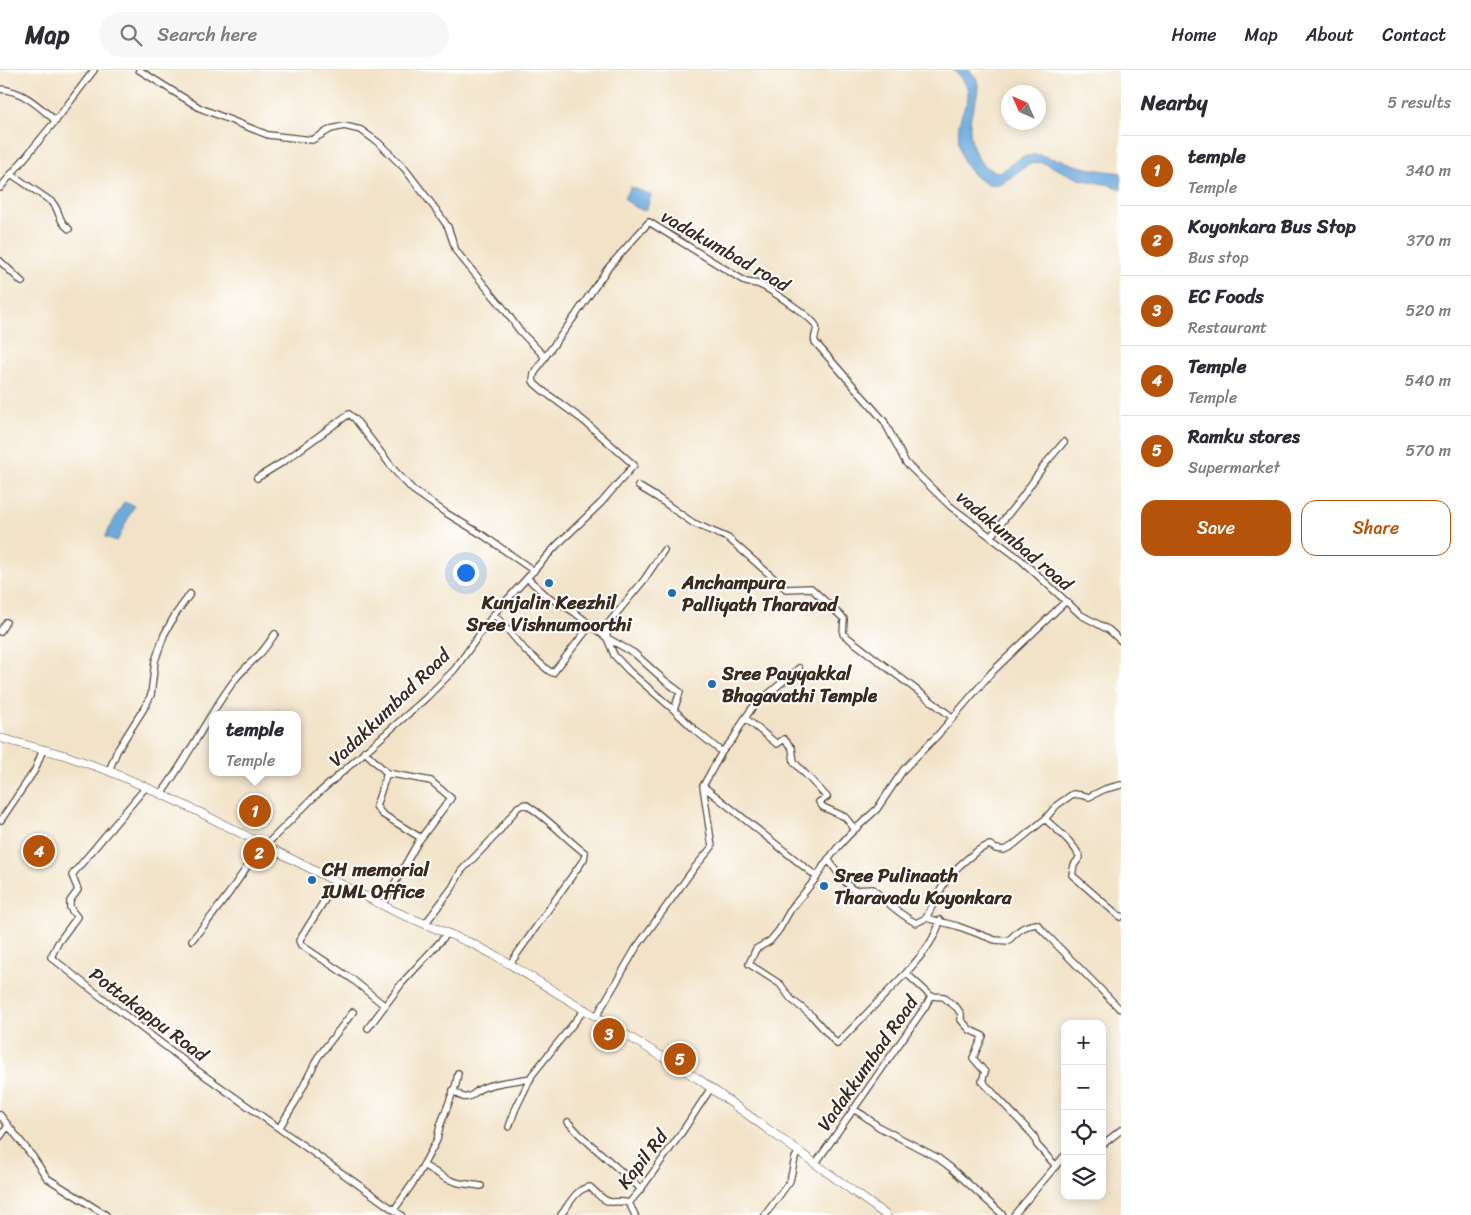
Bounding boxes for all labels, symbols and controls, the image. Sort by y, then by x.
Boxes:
search box [99,12,449,57]
text: Map [25,14,69,56]
text: Search here [157,18,257,51]
text: Home [1172,19,1217,51]
text: Map [1245,19,1278,51]
text: About [1306,19,1354,51]
text: Contact [1382,19,1446,51]
icon: search [117,21,145,49]
text: Nearby [1141,84,1207,122]
north arrow [1001,85,1046,130]
text: 5 results [1387,88,1451,117]
text: temple [1188,140,1246,173]
text: 1 [1154,156,1160,185]
text: 340 m [1406,156,1451,185]
text: Temple [1188,173,1237,202]
street label: vadakumbad road [655,200,797,301]
text: Koyonkara Bus Stop [1188,210,1356,243]
text: 2 [1152,226,1162,255]
text: 370 m [1407,226,1451,255]
text: Bus stop [1188,243,1249,272]
text: EC Foods [1188,280,1264,313]
text: 3 [1153,296,1161,325]
text: 520 m [1405,296,1451,325]
text: Restaurant [1188,313,1267,342]
text: Temple [1188,350,1246,383]
text: 4 [1152,366,1162,395]
text: 540 m [1405,366,1451,395]
text: Temple [1188,383,1237,412]
text: Ramku stores [1188,420,1300,453]
text: 5 [1152,436,1162,465]
text: 570 m [1406,436,1451,465]
text: Supermarket [1188,453,1280,482]
street label: vadakumbad road [949,481,1081,600]
button: Save [1141,500,1291,556]
button: Share [1301,500,1451,556]
your location [453,560,479,586]
place label: Anchampura Palliyath Tharavad [681,566,839,621]
marker: Kunjalin Keezhil Sree Vishnumoorthi [543,577,555,589]
place label: Kunjalin Keezhil Sree Vishnumoorthi [466,586,633,641]
marker: Anchampura Palliyath Tharavad [666,587,678,599]
street label: Vadakkumbad Road [321,639,460,775]
place label: Sree Payyakkal Bhagavathi Temple [721,657,878,712]
marker: Sree Payyakkal Bhagavathi Temple [706,678,718,690]
popup [209,711,301,776]
text: temple [226,713,284,746]
text: Temple [226,746,275,775]
pin: 1 [239,792,271,830]
pin: 4 [23,832,55,870]
pin: 2 [243,834,275,872]
place label: CH memorial IUML Office [321,853,430,908]
place label: Sree Pulinaath Tharavadu Koyonkara [833,859,1012,914]
marker: CH memorial IUML Office [306,874,318,886]
marker: Sree Pulinaath Tharavadu Koyonkara [818,880,830,892]
street label: Pottakappu Road [82,959,217,1071]
street label: Vadakkumbad Road [808,987,928,1138]
pin: 3 [593,1015,625,1053]
map controls [1061,1020,1106,1200]
button: + [1061,1020,1106,1065]
pin: 5 [664,1040,696,1078]
button: − [1061,1065,1106,1110]
button: locate [1061,1110,1106,1155]
street label: Kapil Rd [608,1121,678,1196]
button: layers [1061,1155,1106,1200]

